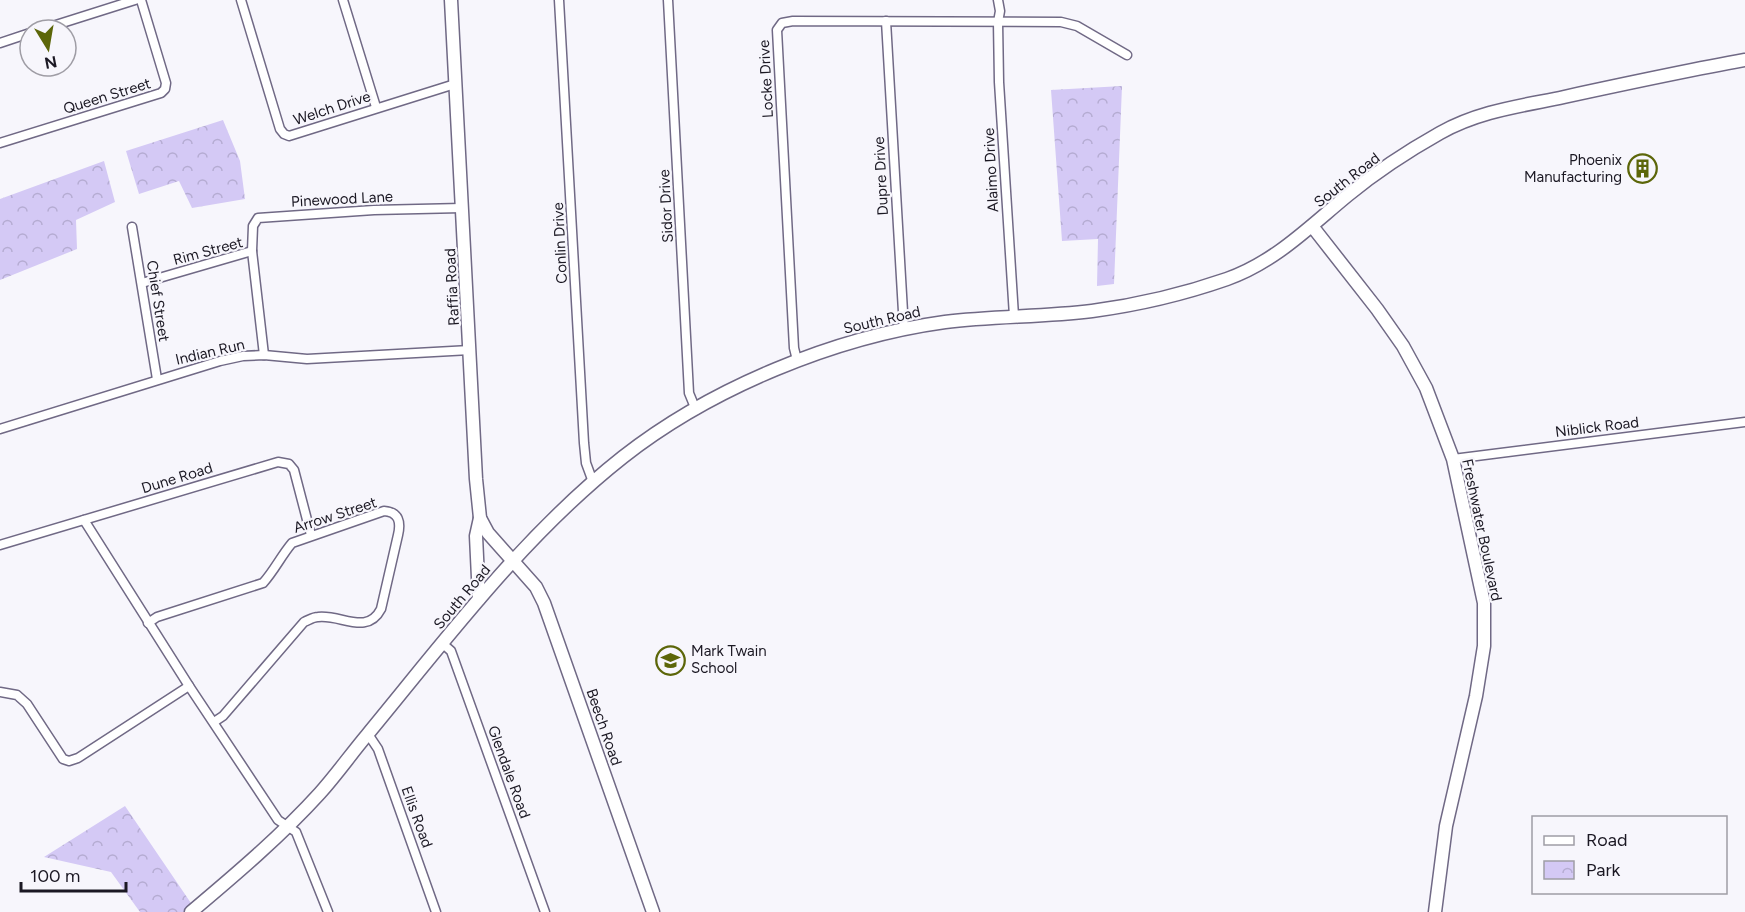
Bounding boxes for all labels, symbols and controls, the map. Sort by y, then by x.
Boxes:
north arrow [18,18,78,78]
street label: Locke Drive [755,39,777,119]
text: N [43,52,59,73]
street label: Queen Street [61,74,153,118]
street label: Welch Drive [291,87,373,129]
street label: Alaimo Drive [980,127,1002,213]
street label: Dupre Drive [870,136,892,216]
street label: South Road [1311,149,1383,211]
place label: Phoenix Manufacturing [1524,151,1622,186]
building icon: Phoenix Manufacturing [1627,153,1659,185]
street label: Sidor Drive [655,169,677,243]
street label: Pinewood Lane [291,187,393,211]
street label: Conlin Drive [549,202,571,284]
street label: Rim Street [171,233,245,269]
street label: Raffia Road [441,248,463,326]
street label: Chief Street [143,259,173,343]
street label: South Road [842,302,922,338]
street label: Indian Run [174,335,246,369]
street label: Niblick Road [1554,413,1640,441]
street label: Freshwater Boulevard [1458,457,1506,603]
street label: Dune Road [139,459,215,497]
street label: Arrow Street [291,493,379,537]
street label: South Road [430,561,494,633]
place label: Mark Twain School [691,642,767,677]
school or university icon: Mark Twain School [654,644,686,676]
street label: Beech Road [582,686,626,768]
street label: Glendale Road [484,723,534,821]
street label: Ellis Road [398,784,436,850]
legend [1532,816,1727,894]
text: Road [1586,829,1627,851]
scale bar [21,855,126,893]
text: Park [1586,859,1621,881]
text: 100 m [30,865,80,887]

